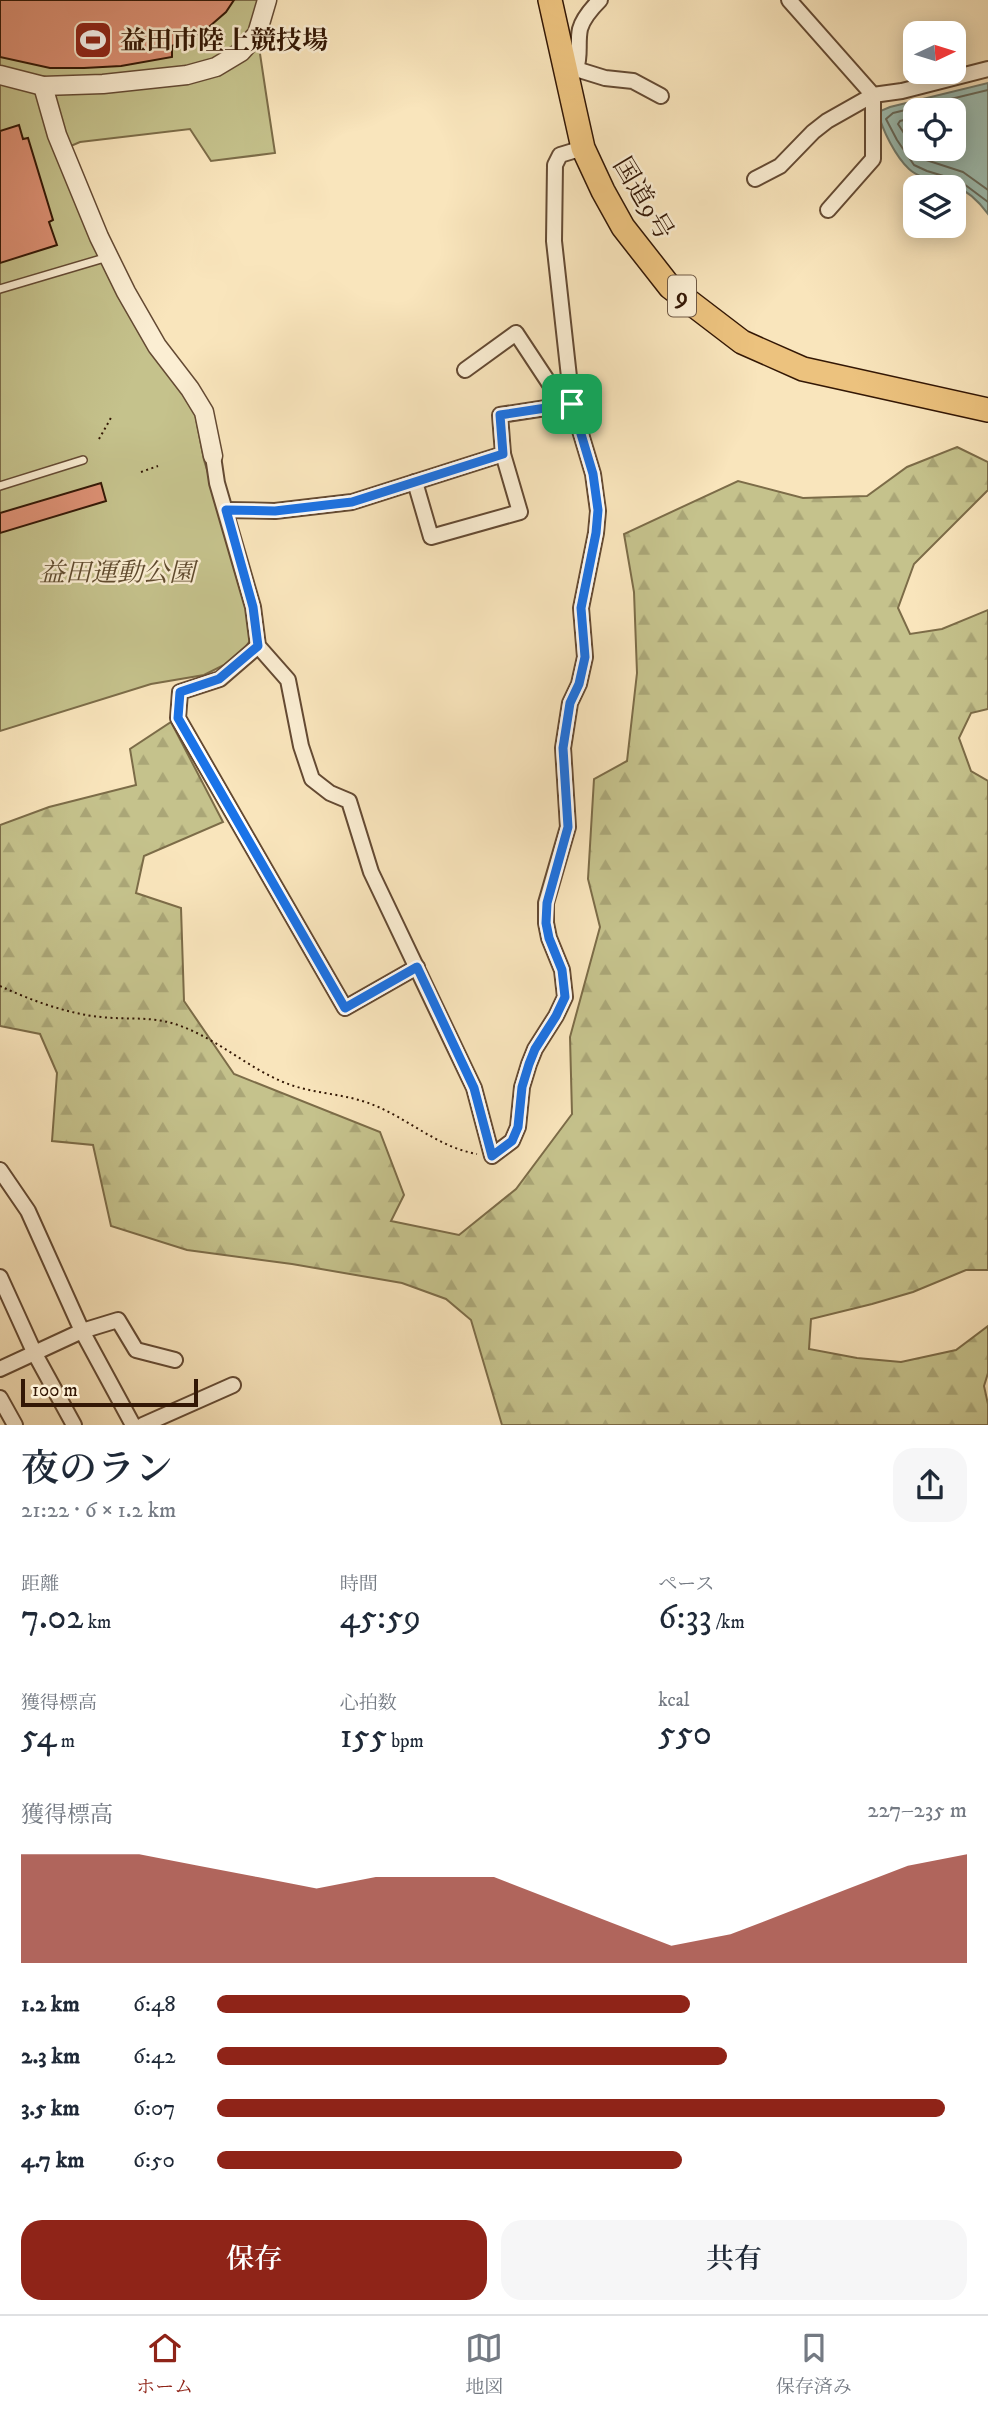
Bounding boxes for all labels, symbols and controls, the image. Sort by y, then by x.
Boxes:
sports icon: 益田市陸上競技場 [72,19,114,61]
north arrow [903,21,966,84]
map controls [903,21,966,238]
place label: 益田市陸上競技場 [120,25,328,58]
button: locate [903,98,966,161]
street label: 国道9号 [605,151,680,246]
button: layers [903,175,966,238]
road number: 9 [668,276,696,316]
pin [542,374,602,434]
icon: arrive [553,385,591,423]
park label: 益田運動公園 [39,557,199,590]
scale bar [21,1376,198,1408]
text: 100 m [32,1379,78,1402]
text: 夜のラン [21,1446,173,1494]
button: share [893,1448,967,1522]
text: 21:22 · 6 × 1.2 km [21,1496,176,1525]
text: 距離 [21,1573,59,1596]
text: 時間 [340,1573,378,1596]
text: ペース [658,1573,714,1596]
text: 7.02 [21,1596,84,1640]
text: 45:59 [340,1596,421,1640]
text: 6:33 [658,1596,712,1640]
text: km [84,1611,111,1634]
text: /km [712,1611,745,1634]
text: kcal [658,1689,690,1712]
text: 獲得標高 [21,1692,97,1715]
text: 心拍数 [340,1692,397,1715]
text: 550 [658,1712,712,1756]
text: 54 [21,1715,57,1759]
text: 155 [340,1715,387,1759]
text: m [57,1730,75,1753]
text: bpm [387,1730,424,1753]
text: 227–235 m [867,1796,967,1825]
text: 獲得標高 [21,1801,113,1830]
text: 1.2 km [21,1990,80,2019]
text: 6:48 [133,1990,176,2019]
text: 2.3 km [21,2042,80,2071]
text: 6:42 [133,2042,176,2071]
text: 3.5 km [21,2094,80,2123]
text: 6:07 [133,2094,175,2123]
text: 4.7 km [21,2146,85,2175]
text: 6:50 [133,2146,175,2175]
button: 保存 [21,2220,487,2300]
button: 共有 [501,2220,967,2300]
tab: ホーム [136,2329,193,2399]
tab: 地図 [465,2329,504,2399]
tab: 保存済み [776,2329,852,2399]

